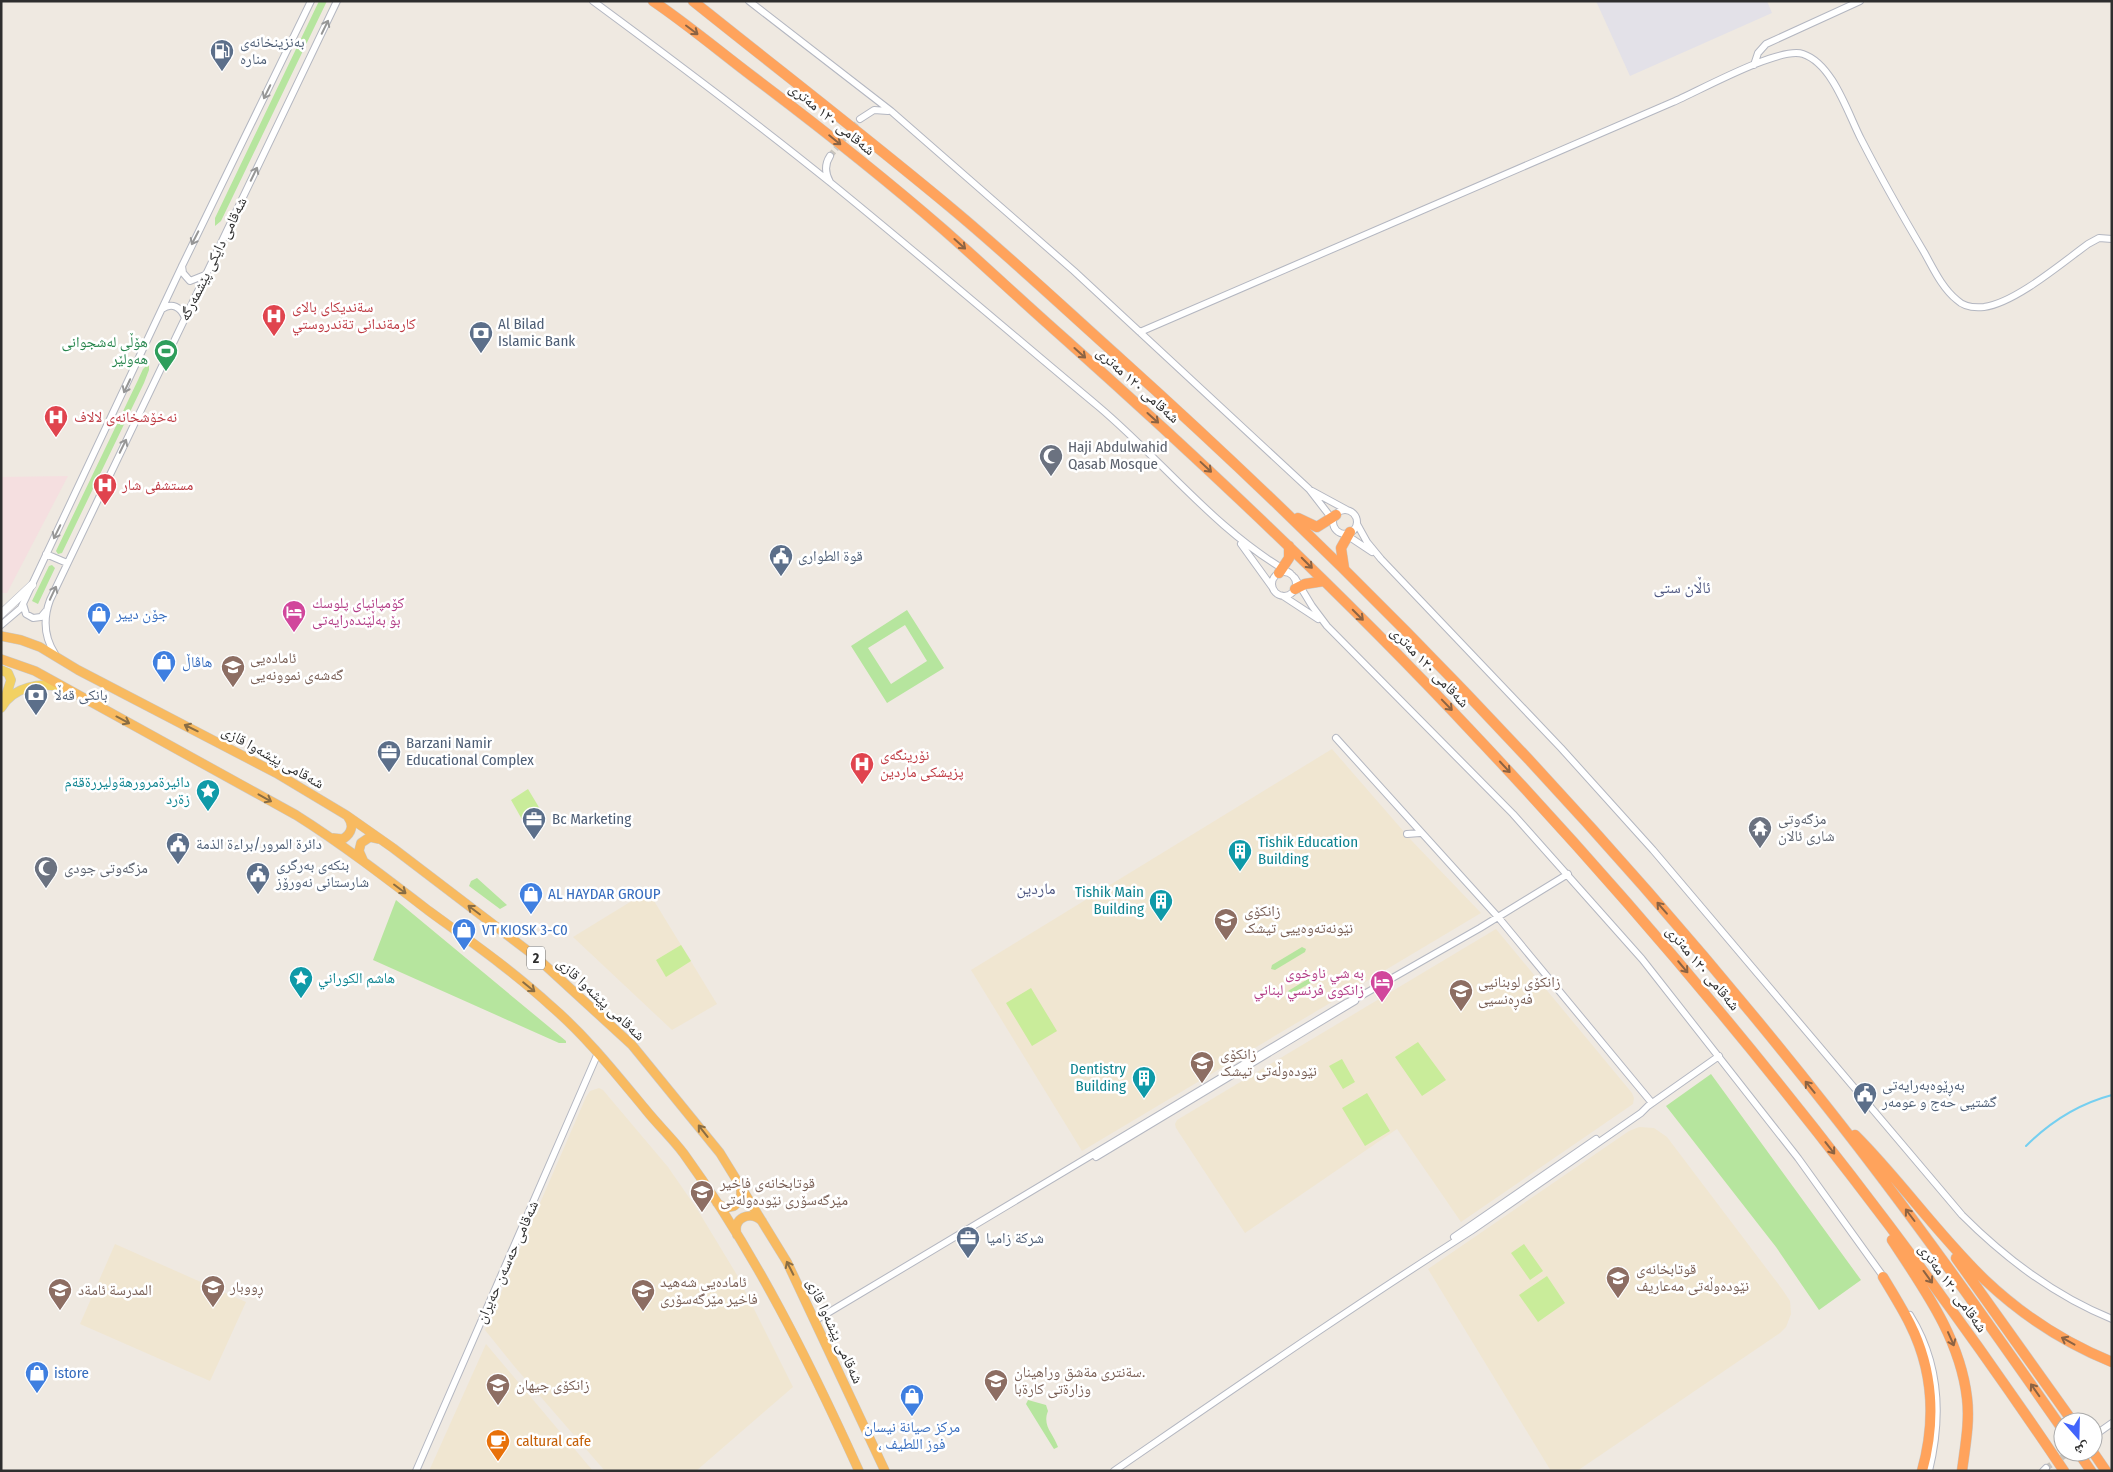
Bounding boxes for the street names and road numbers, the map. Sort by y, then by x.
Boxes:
street label: شەقامی ١٢٠ مەتری [785,79,879,160]
street label: شەقامی دایکی پێشمەرگە [175,194,252,324]
street label: شەقامی ١٢٠ مەتری [1092,343,1183,428]
street label: شەقامی ١٢٠ مەتری [1386,623,1473,712]
street label: شەقامی پێشەوا قازی [218,722,327,793]
street label: شەقامی ١٢٠ مەتری [1662,922,1744,1015]
road number: 2 [527,946,545,970]
street label: شەقامی پێشەوا قازی [553,954,649,1045]
street label: شەقامی حەسەن حەیران [472,1198,543,1327]
street label: شەقامی ١٢٠ مەتری [1914,1240,1991,1337]
street label: شەقامی پێشەوا قازی [802,1276,867,1387]

